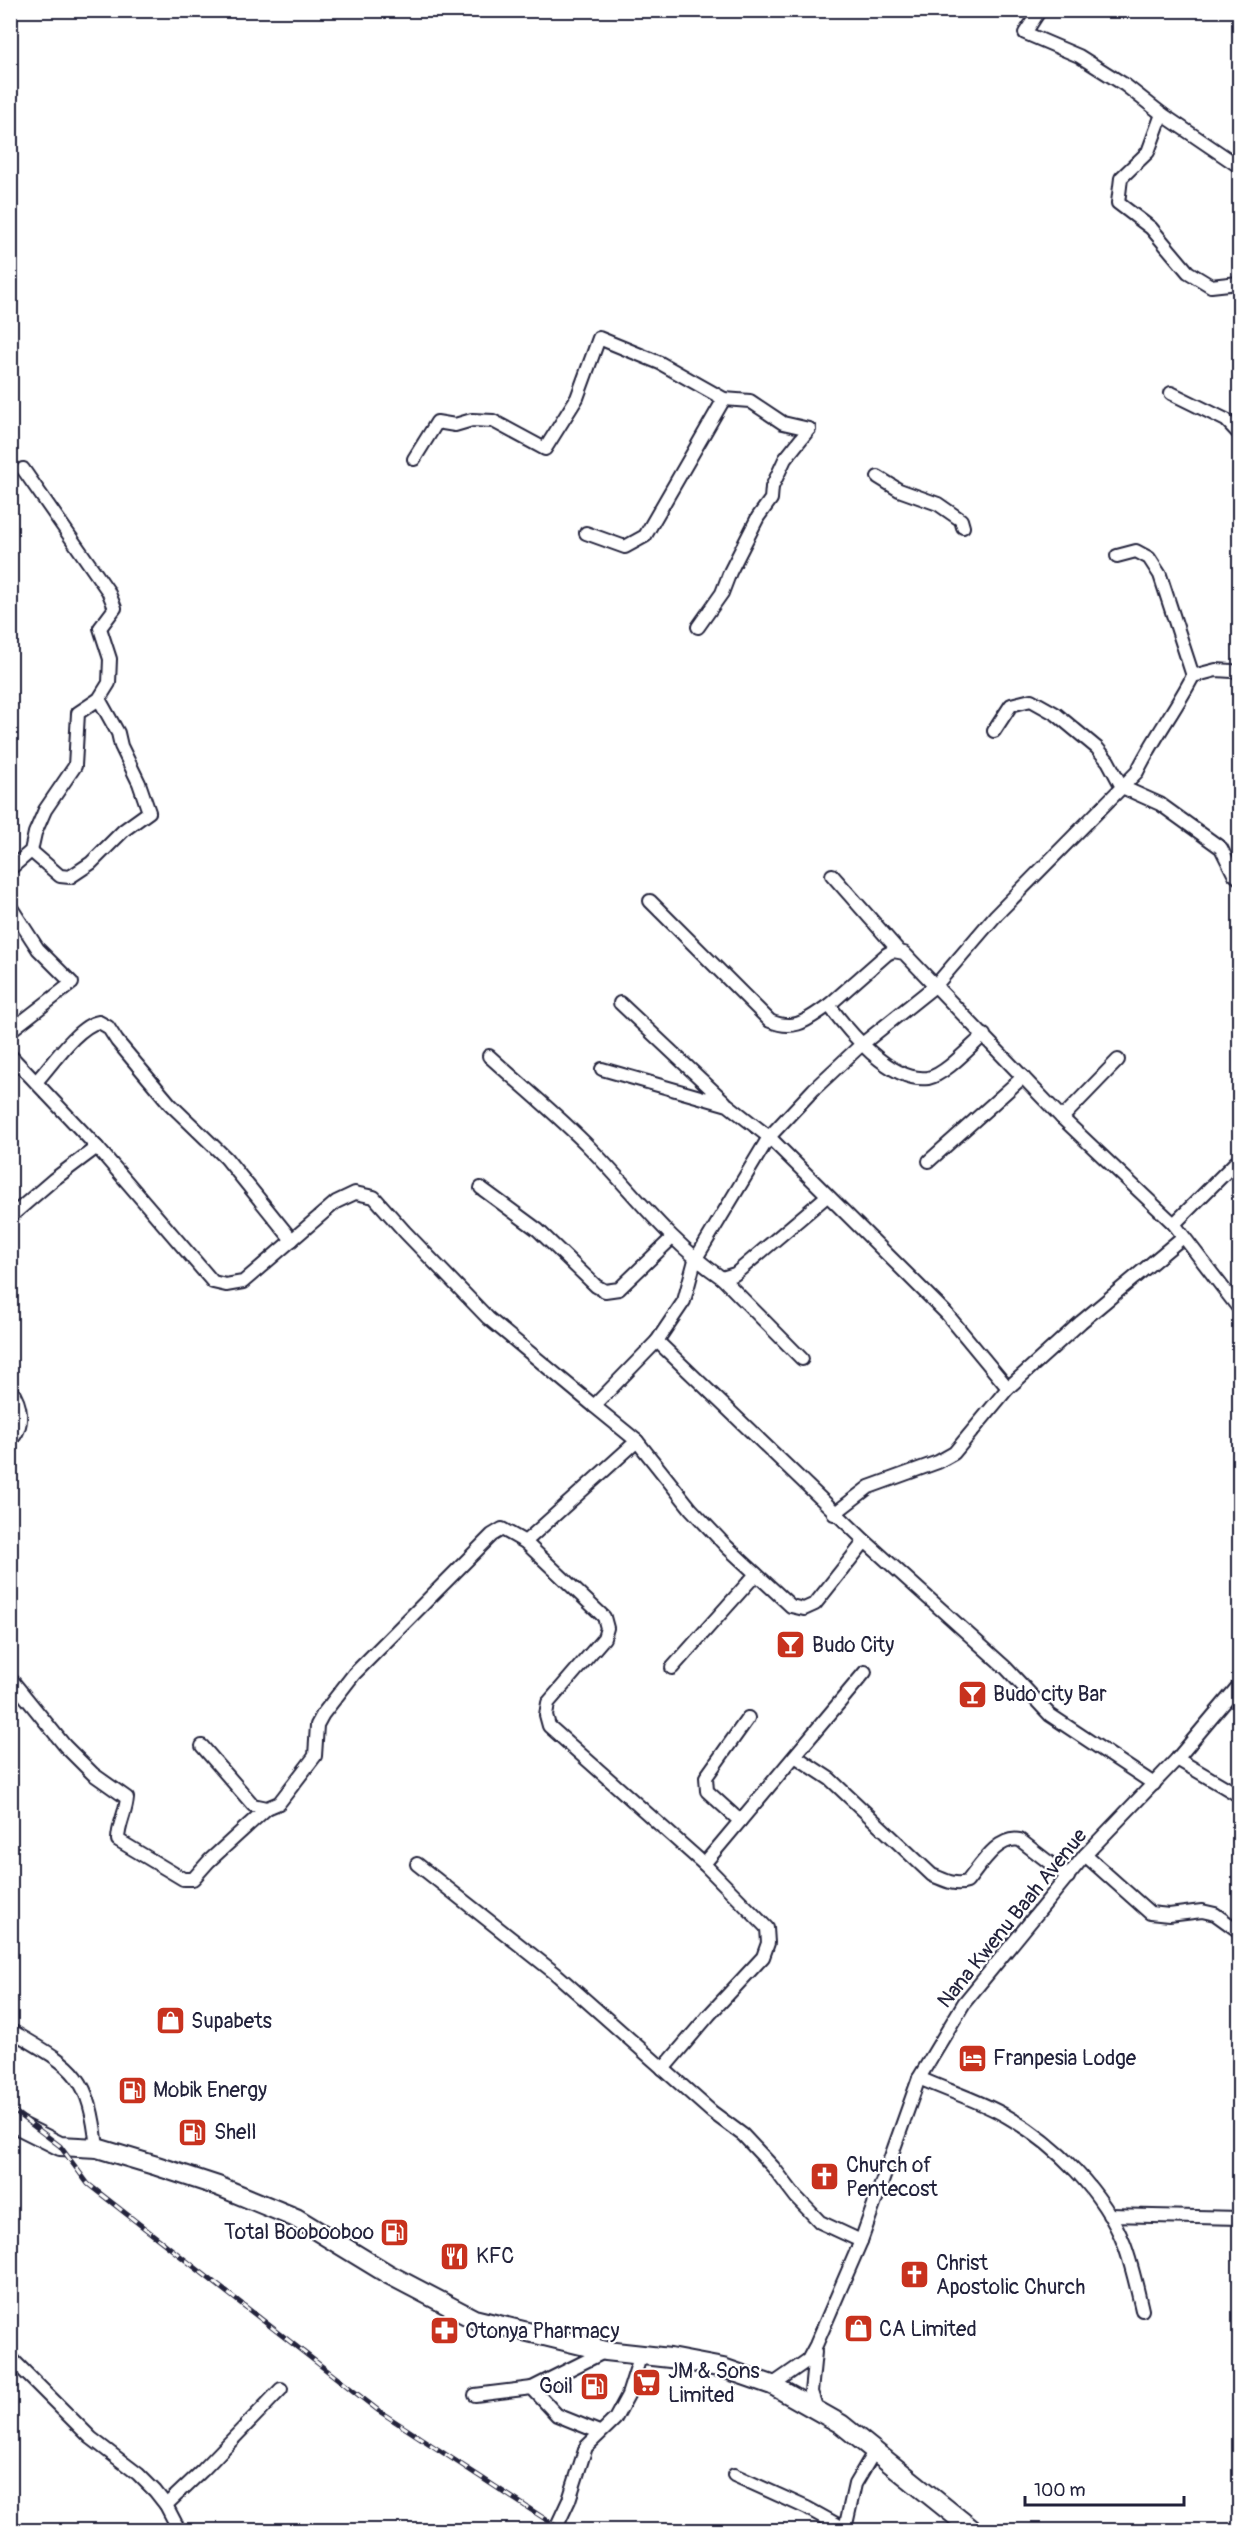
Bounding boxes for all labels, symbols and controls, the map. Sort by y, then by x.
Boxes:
bar icon: Budo City [775,1629,807,1661]
place label: Budo City [812,1632,894,1659]
bar icon: Budo city Bar [956,1678,988,1710]
place label: Budo city Bar [993,1681,1107,1708]
street label: Nana Kwenu Baah Avenue [932,1822,1094,2014]
shop icon: Supabets [154,2005,186,2037]
place label: Supabets [191,2008,273,2035]
hotel icon: Franpesia Lodge [956,2042,988,2074]
place label: Franpesia Lodge [993,2045,1137,2072]
fuel station icon: Mobik Energy [116,2074,148,2106]
place label: Mobik Energy [153,2077,267,2104]
fuel station icon: Shell [177,2116,209,2148]
place label: Shell [214,2119,256,2146]
place label: Church of Pentecost [846,2152,938,2203]
church icon: Church of Pentecost [809,2161,841,2193]
fuel station icon: Total Boobooboo [379,2216,411,2248]
place label: Total Boobooboo [224,2219,374,2246]
restaurant icon: KFC [439,2240,471,2272]
place label: KFC [476,2243,514,2270]
place label: Christ Apostolic Church [936,2250,1085,2301]
church icon: Christ Apostolic Church [899,2259,931,2291]
shop icon: CA Limited [842,2313,874,2345]
pharmacy icon: Otonya Pharmacy [428,2315,460,2347]
place label: CA Limited [879,2316,977,2343]
place label: Otonya Pharmacy [465,2318,619,2345]
place label: JM & Sons Limited [668,2358,760,2409]
supermarket icon: JM & Sons Limited [631,2367,663,2399]
fuel station icon: Goil [578,2370,610,2402]
place label: Goil [539,2373,573,2400]
scale bar [1025,2469,1184,2507]
text: 100 m [1034,2479,1086,2502]

